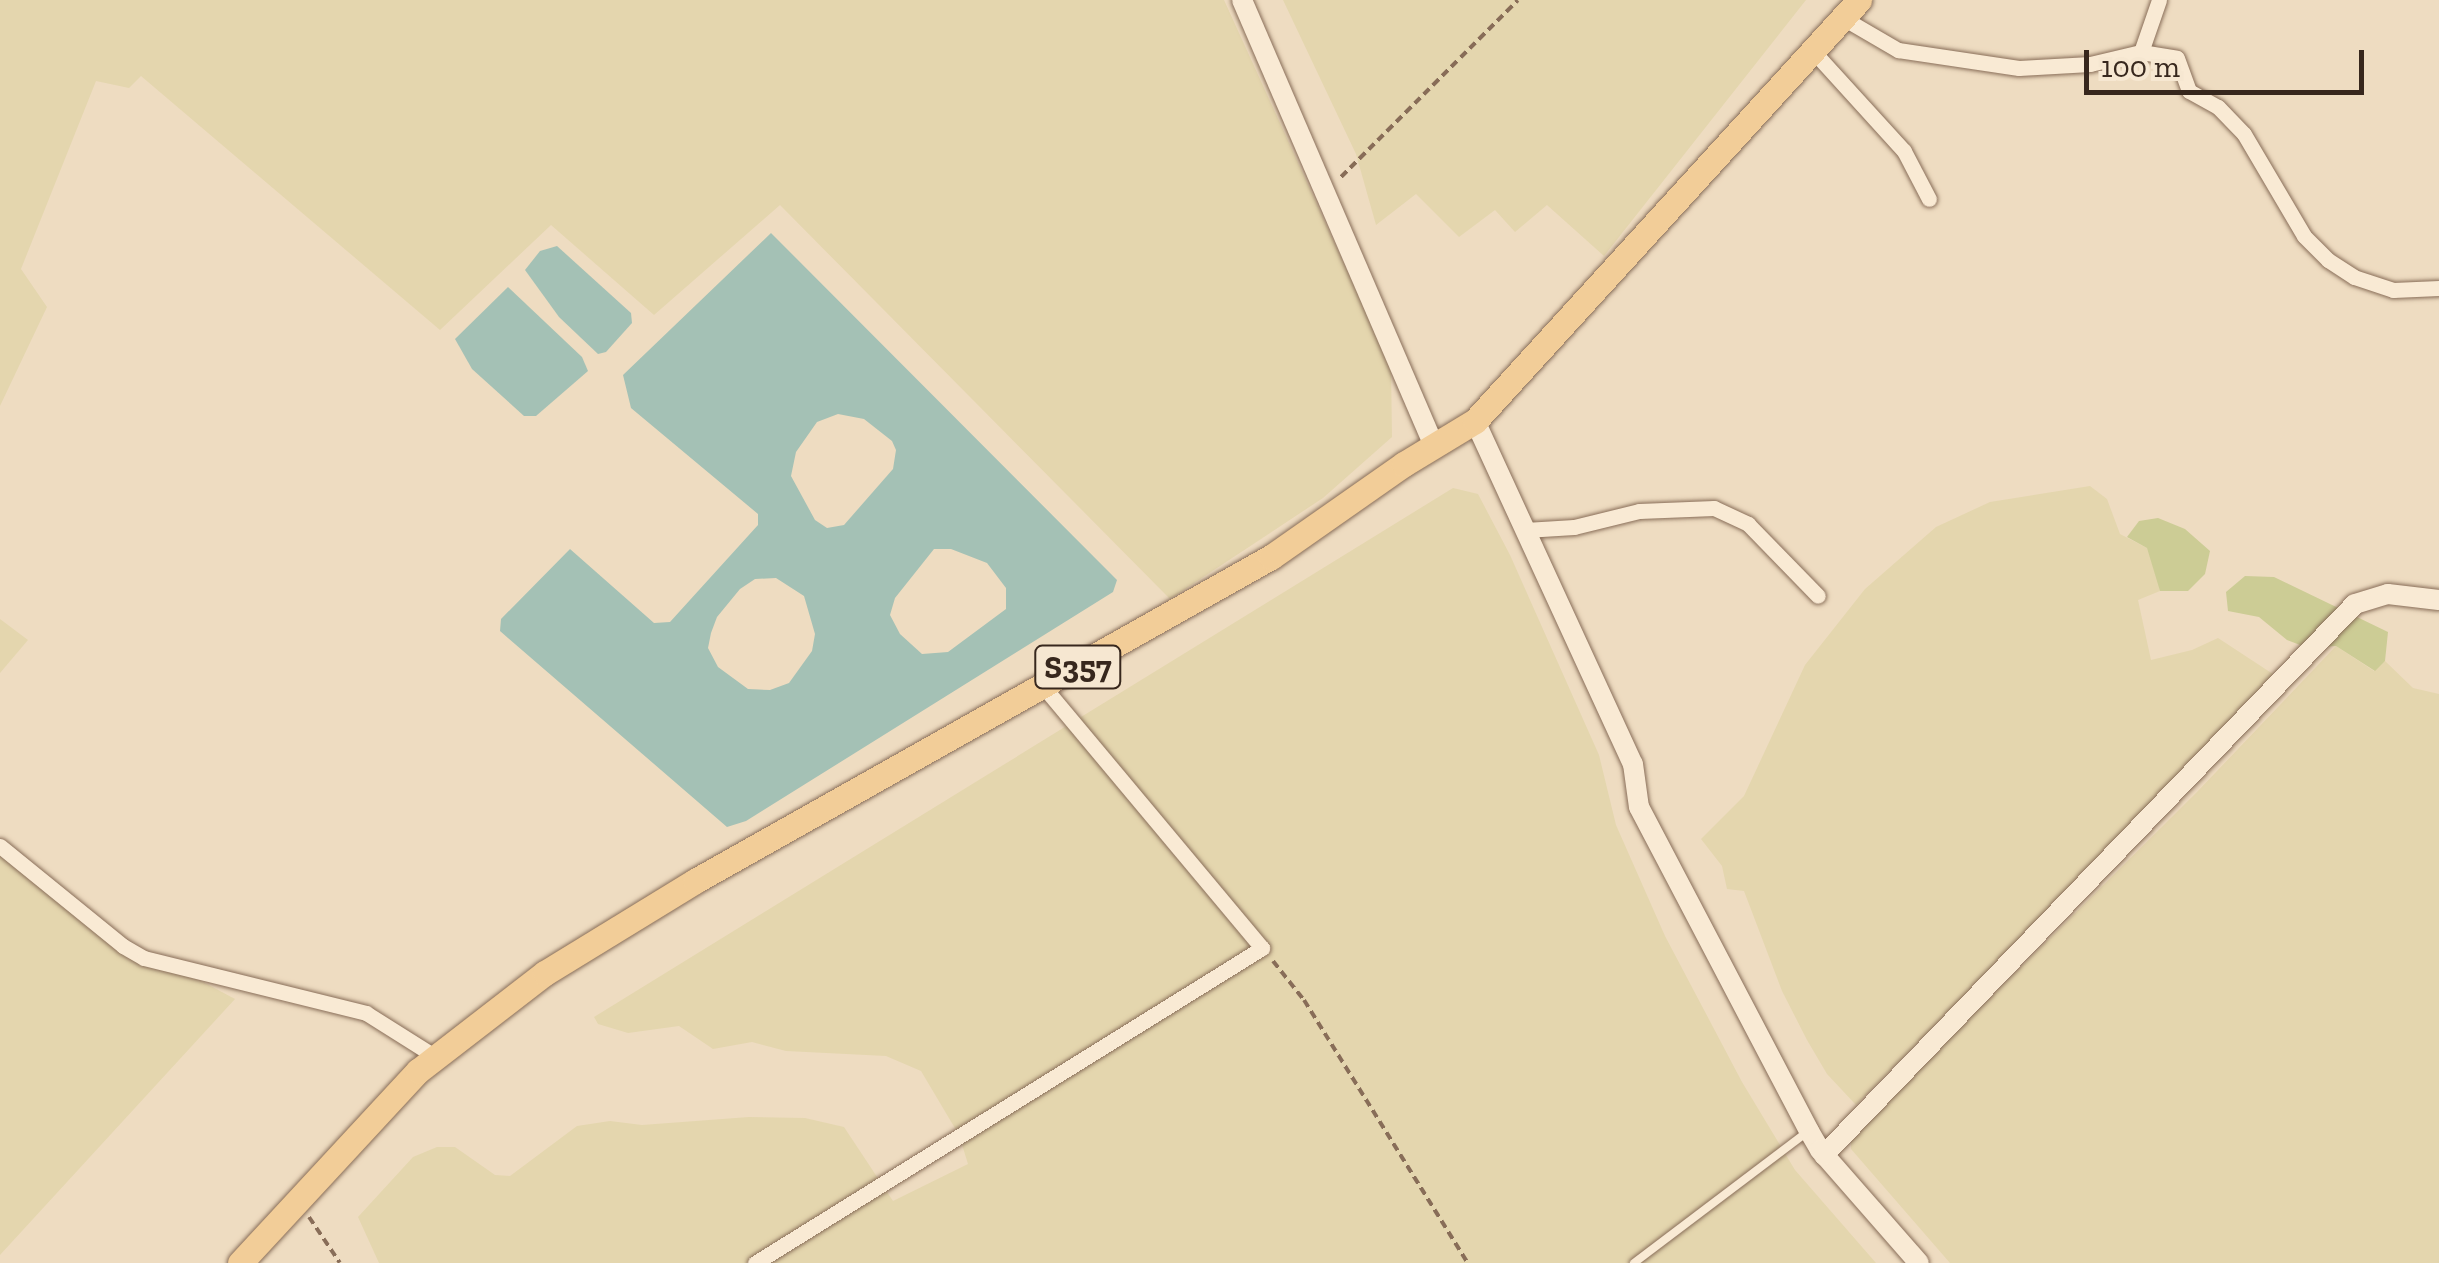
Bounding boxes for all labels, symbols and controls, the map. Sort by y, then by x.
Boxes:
scale bar [2089,30,2369,92]
text: 100 m [2101,49,2180,85]
road number: S357 [1033,640,1123,694]

